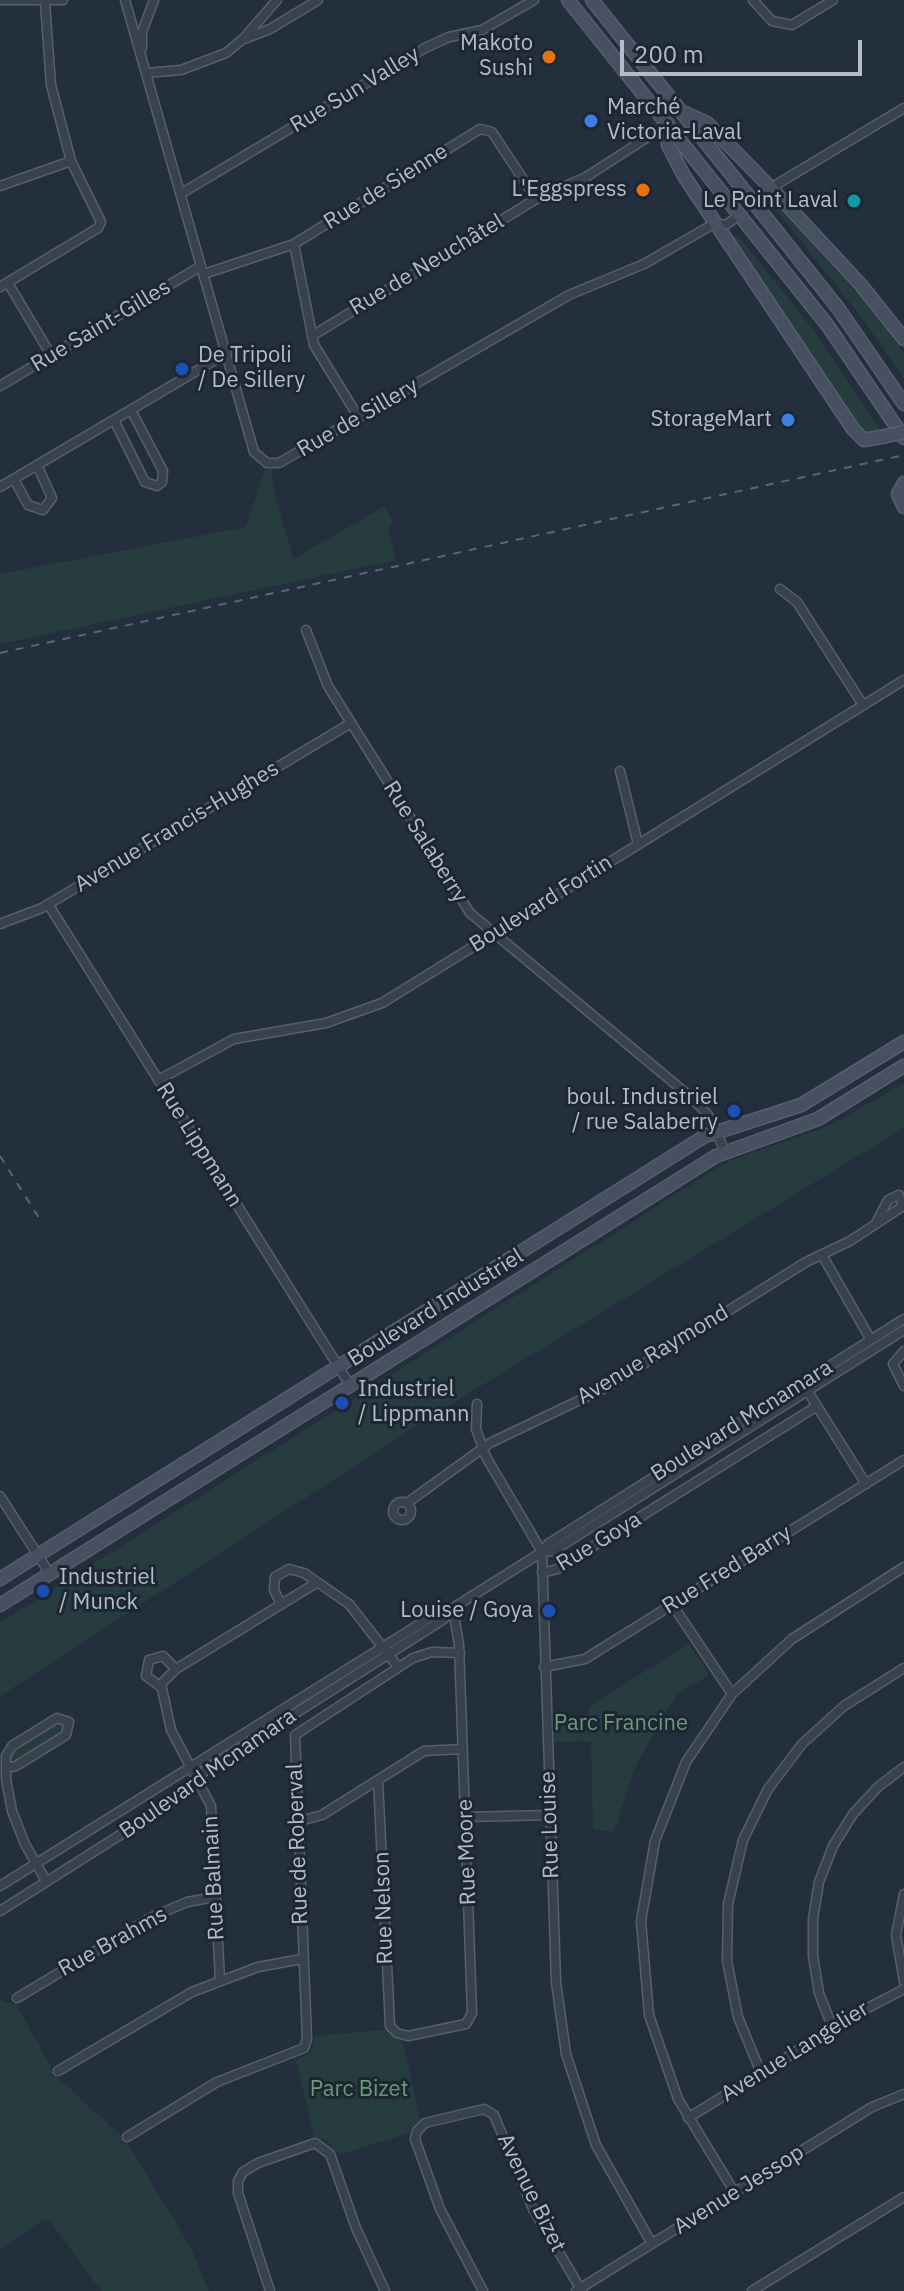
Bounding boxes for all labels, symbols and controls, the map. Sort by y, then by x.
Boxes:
scale bar [624,24,866,74]
place label: Makoto Sushi [460,31,533,82]
text: 200 m [634,38,704,70]
street label: Rue Sun Valley [286,41,424,139]
marker: Makoto Sushi [540,48,558,66]
place label: Marché Victoria-Laval [607,95,742,146]
marker: Marché Victoria-Laval [582,112,600,130]
street label: Rue de Sienne [319,138,453,236]
place label: L'Eggspress [511,177,627,203]
marker: L'Eggspress [634,181,652,199]
place label: Le Point Laval [703,188,838,214]
marker: Le Point Laval [845,192,863,210]
street label: Rue de Neuchâtel [345,209,509,321]
street label: Rue Saint-Gilles [26,274,176,378]
place label: De Tripoli / De Sillery [198,343,305,394]
marker: De Tripoli / De Sillery [173,360,191,378]
street label: Rue de Sillery [293,373,423,463]
place label: StorageMart [650,407,772,433]
marker: StorageMart [779,411,797,429]
street label: Avenue Francis-Hughes [70,756,284,898]
street label: Rue Salaberry [377,776,473,908]
street label: Boulevard Fortin [465,850,617,958]
street label: Rue Lippmann [150,1078,248,1212]
place label: boul. Industriel / rue Salaberry [567,1085,718,1136]
marker: boul. Industriel / rue Salaberry [725,1102,743,1120]
street label: Boulevard Industriel [343,1243,529,1373]
street label: Avenue Raymond [573,1299,733,1411]
street label: Boulevard Mcnamara [646,1354,838,1488]
place label: Industriel / Lippmann [358,1377,470,1428]
marker: Industriel / Lippmann [333,1394,351,1412]
street label: Rue Goya [552,1507,646,1577]
street label: Rue Fred Barry [658,1520,796,1620]
place label: Industriel / Munck [59,1565,155,1616]
marker: Industriel / Munck [34,1582,52,1600]
place label: Louise / Goya [400,1598,533,1624]
marker: Louise / Goya [540,1602,558,1620]
street label: Boulevard Mcnamara [115,1703,301,1845]
park label: Parc Francine [554,1711,688,1737]
street label: Rue de Roberval [282,1763,314,1925]
street label: Rue Louise [535,1771,565,1879]
street label: Rue Moore [452,1798,482,1906]
street label: Rue Balmain [198,1815,230,1941]
street label: Rue Nelson [369,1851,399,1965]
street label: Rue Brahms [54,1901,172,1983]
street label: Avenue Langelier [716,1996,874,2108]
park label: Parc Bizet [310,2077,408,2103]
street label: Avenue Bizet [491,2130,571,2256]
street label: Avenue Jessop [669,2140,809,2240]

